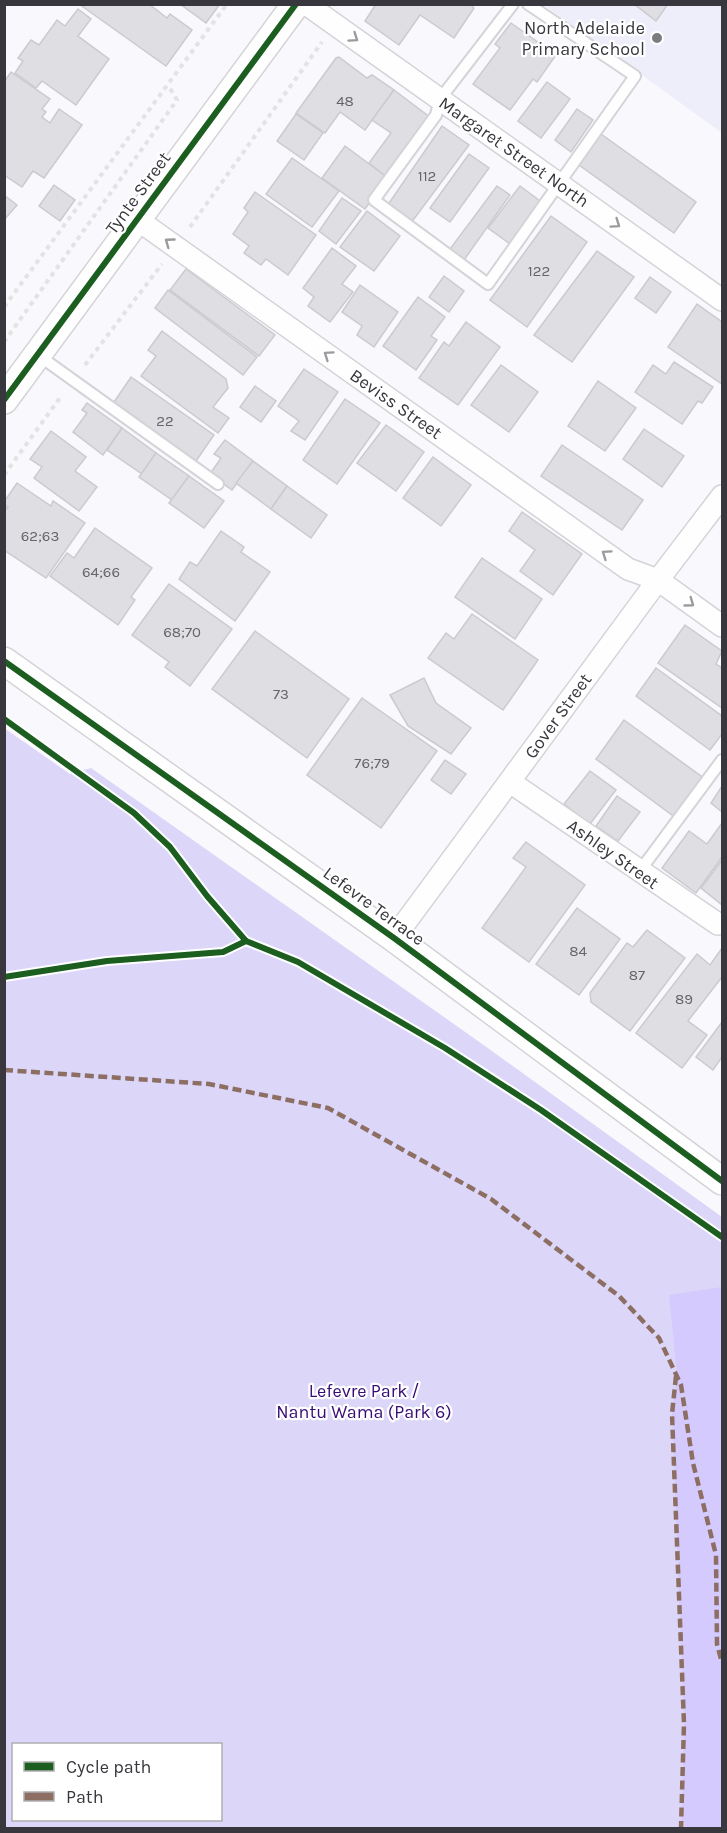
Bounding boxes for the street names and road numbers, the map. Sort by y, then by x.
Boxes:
street label: Margaret Street North [435,92,593,212]
street label: Tynte Street [101,147,175,239]
street label: Beviss Street [346,364,447,444]
street label: Gover Street [520,669,596,763]
street label: Ashley Street [563,814,663,894]
street label: Lefevre Terrace [319,862,429,950]

